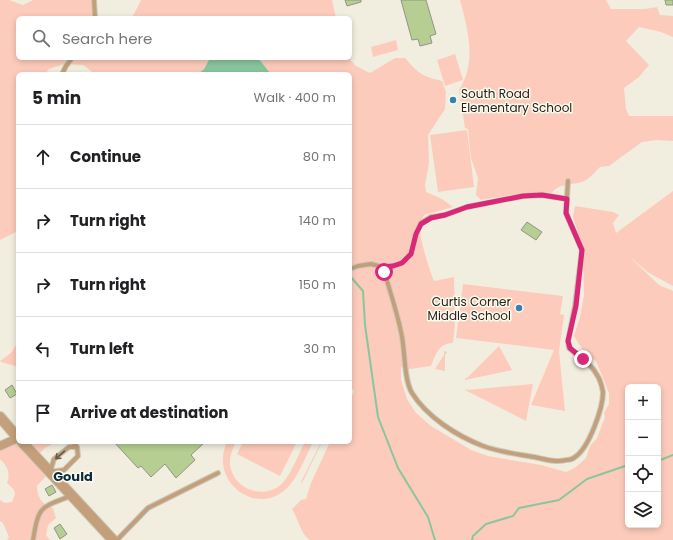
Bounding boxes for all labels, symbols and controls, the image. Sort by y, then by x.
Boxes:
search box [16,16,352,60]
icon: search [30,27,52,49]
text: Search here [62,28,152,49]
place label: South Road Elementary School [461,85,572,116]
text: 5 min [32,86,81,110]
text: Walk · 400 m [254,88,336,107]
marker: South Road Elementary School [448,95,458,105]
icon: ahead [32,146,54,168]
text: Continue [70,146,141,167]
text: 80 m [303,147,336,166]
icon: right [32,210,54,232]
text: Turn right [70,210,146,231]
text: 140 m [299,211,336,230]
route start [375,263,393,281]
icon: right [32,274,54,296]
text: Turn right [70,274,146,295]
text: 150 m [299,275,336,294]
place label: Curtis Corner Middle School [428,293,512,324]
marker: Curtis Corner Middle School [514,303,524,313]
icon: left [32,338,54,360]
text: Turn left [70,338,134,359]
text: 30 m [303,339,336,358]
route end [574,350,592,368]
map controls [625,384,661,528]
button: + [625,384,661,420]
icon: arrive [32,402,54,424]
text: Arrive at destination [70,402,228,423]
button: − [625,420,661,456]
one-way arrow [54,450,65,459]
button: locate [625,456,661,492]
district label: Gould [53,467,93,486]
button: layers [625,492,661,528]

